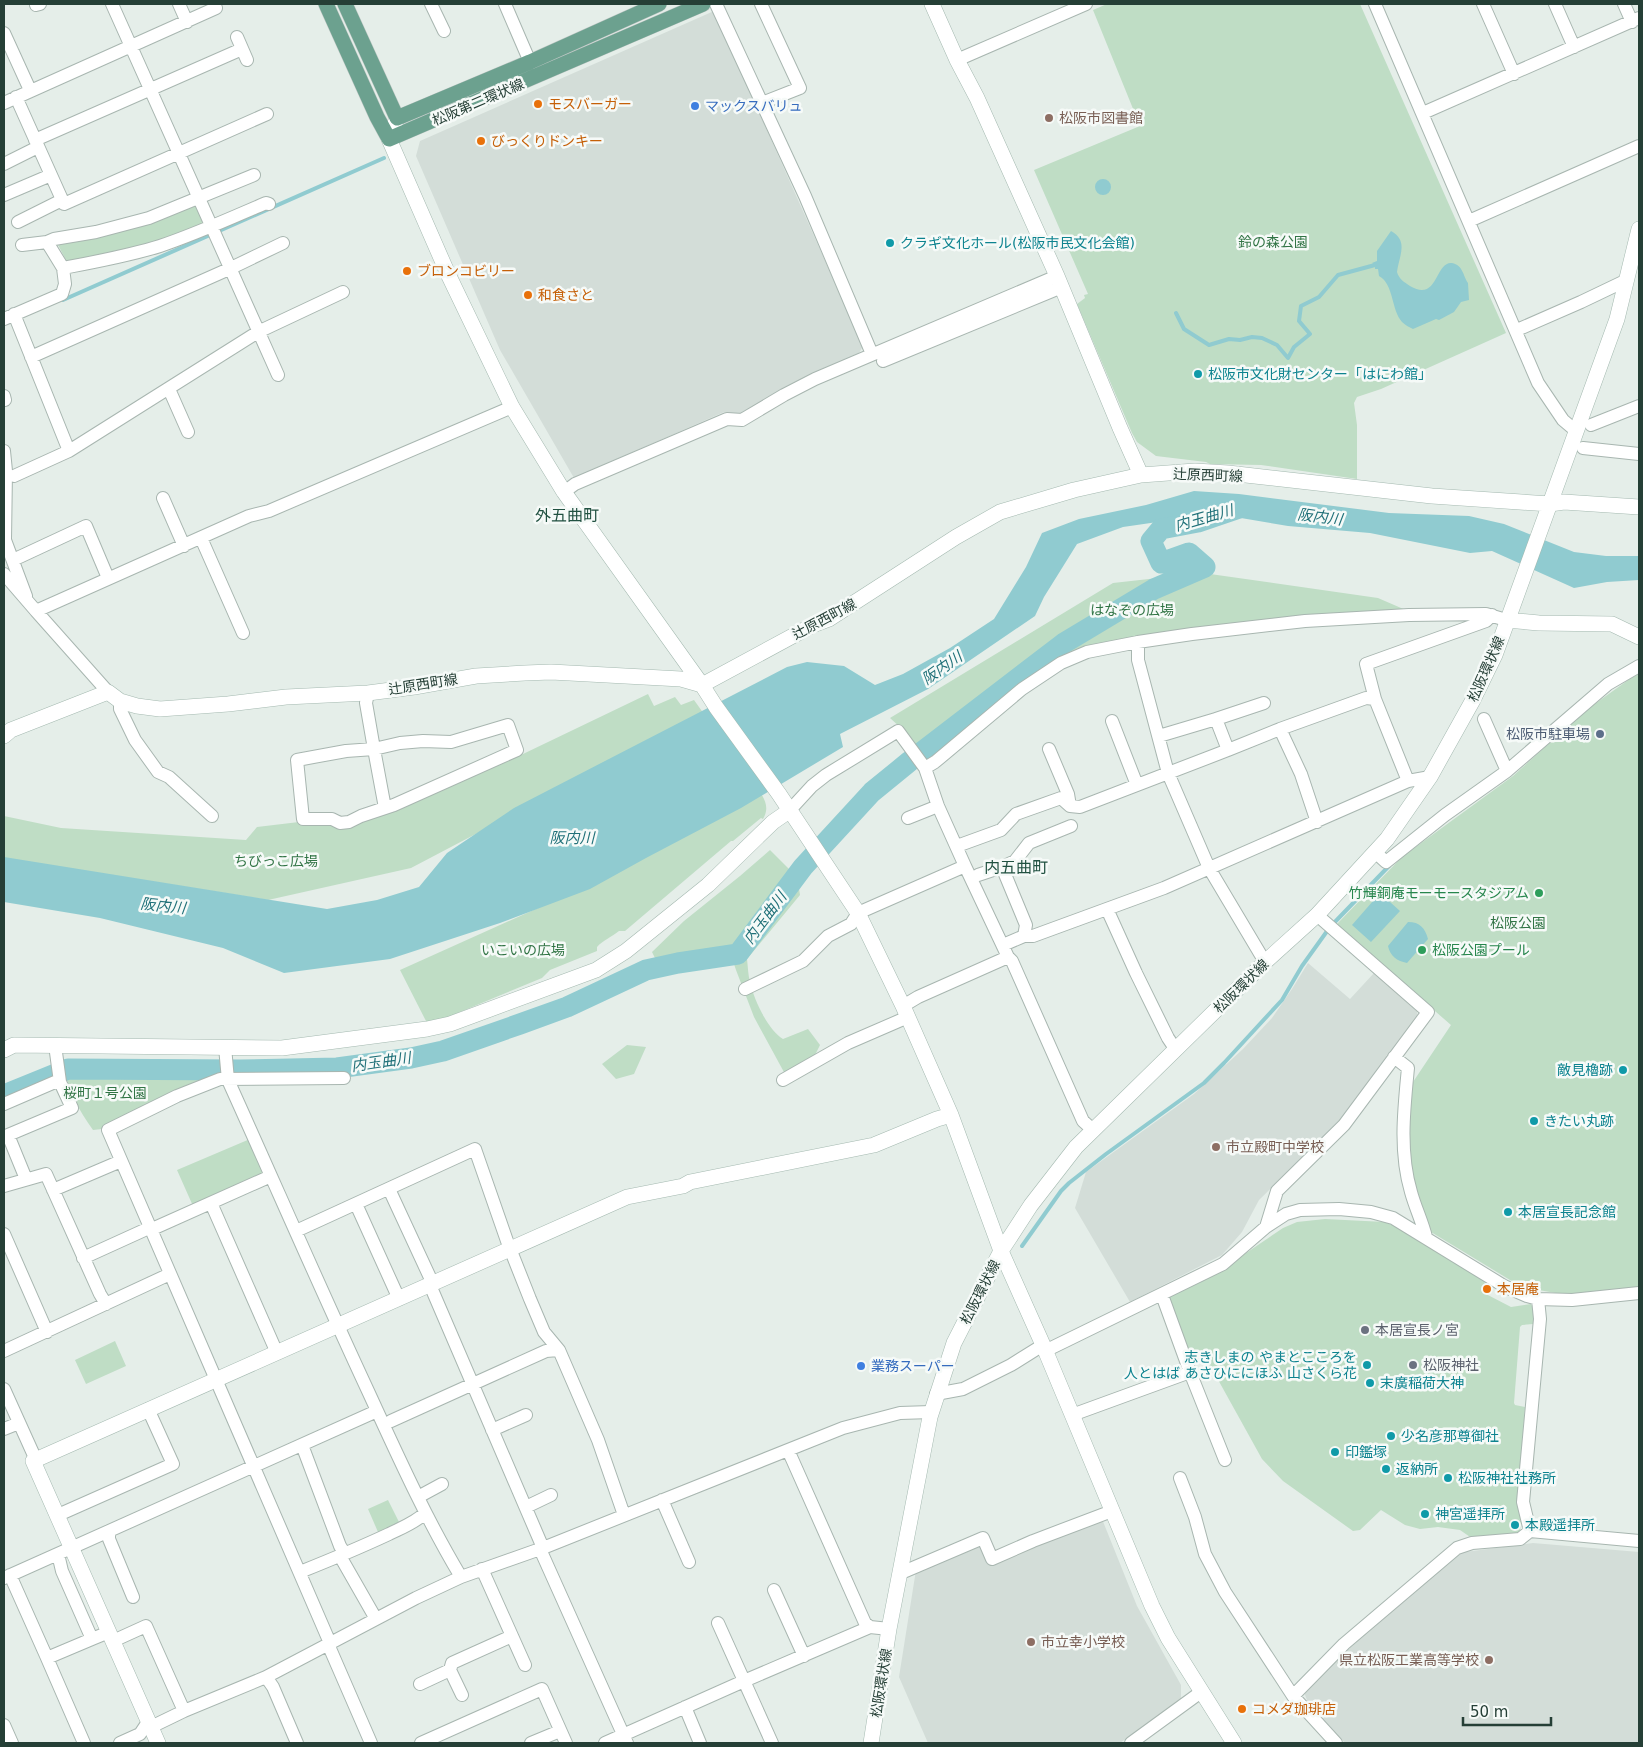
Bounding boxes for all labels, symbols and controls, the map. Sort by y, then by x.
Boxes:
street label: 松阪第二環状線 [430,75,526,129]
place label: モスバーガー [548,96,632,112]
marker: モスバーガー [532,98,544,110]
place label: マックスバリュ [705,98,803,114]
marker: マックスバリュ [689,100,701,112]
place label: 松阪市図書館 [1059,110,1143,126]
marker: 松阪市図書館 [1043,112,1055,124]
place label: びっくりドンキー [491,133,603,149]
marker: びっくりドンキー [475,135,487,147]
park label: 鈴の森公園 [1238,234,1308,250]
place label: クラギ文化ホール(松阪市民文化会館) [900,235,1135,251]
marker: クラギ文化ホール(松阪市民文化会館) [884,237,896,249]
place label: ブロンコビリー [417,263,515,279]
marker: ブロンコビリー [401,265,413,277]
place label: 和食さと [538,287,594,303]
marker: 和食さと [522,289,534,301]
place label: 松阪市文化財センター「はにわ館」 [1208,366,1432,382]
marker: 松阪市文化財センター「はにわ館」 [1192,368,1204,380]
street label: 辻原西町線 [1173,466,1243,484]
water label: 内玉曲川 [1173,501,1237,535]
water label: 阪内川 [1297,505,1345,529]
district label: 外五曲町 [535,506,599,525]
street label: 辻原西町線 [789,596,859,642]
park label: はなぞの広場 [1090,602,1174,618]
street label: 松阪環状線 [1464,634,1508,704]
water label: 阪内川 [918,647,967,688]
street label: 辻原西町線 [387,671,459,697]
place label: 松阪市駐車場 [1506,726,1590,742]
marker: 松阪市駐車場 [1594,728,1606,740]
water label: 阪内川 [549,829,596,847]
park label: ちびっこ広場 [234,853,318,869]
district label: 内五曲町 [984,858,1048,877]
place label: 竹輝銅庵モーモースタジアム [1349,885,1529,901]
water label: 内玉曲川 [740,887,791,947]
marker: 竹輝銅庵モーモースタジアム [1533,887,1545,899]
water label: 阪内川 [140,895,188,918]
park label: 松阪公園 [1490,915,1546,931]
park label: いこいの広場 [481,942,565,958]
place label: 松阪公園プール [1432,942,1530,958]
marker: 松阪公園プール [1416,944,1428,956]
street label: 松阪環状線 [1210,956,1272,1016]
water label: 内玉曲川 [350,1049,414,1075]
place label: 敵見櫓跡 [1557,1062,1613,1078]
marker: 敵見櫓跡 [1617,1064,1629,1076]
park label: 桜町１号公園 [63,1085,147,1101]
place label: きたい丸跡 [1544,1113,1614,1129]
marker: きたい丸跡 [1528,1115,1540,1127]
place label: 市立殿町中学校 [1226,1139,1324,1155]
marker: 市立殿町中学校 [1210,1141,1222,1153]
place label: 本居宣長記念館 [1518,1204,1616,1220]
marker: 本居宣長記念館 [1502,1206,1514,1218]
street label: 松阪環状線 [957,1257,1003,1327]
place label: 本居庵 [1497,1281,1539,1297]
marker: 本居庵 [1481,1283,1493,1295]
place label: 本居宣長ノ宮 [1375,1322,1459,1338]
marker: 本居宣長ノ宮 [1359,1324,1371,1336]
place label: 志きしまの やまとこころを 人とはば あさひににほふ 山さくら花 [1124,1349,1357,1381]
place label: 松阪神社 [1423,1357,1479,1373]
place label: 業務スーパー [871,1358,955,1374]
marker: 志きしまの やまとこころを 人とはば あさひににほふ 山さくら花 [1361,1359,1373,1371]
marker: 松阪神社 [1407,1359,1419,1371]
marker: 業務スーパー [855,1360,867,1372]
place label: 末廣稲荷大神 [1380,1375,1464,1391]
marker: 末廣稲荷大神 [1364,1377,1376,1389]
place label: 少名彦那尊御社 [1401,1428,1499,1444]
marker: 少名彦那尊御社 [1385,1430,1397,1442]
place label: 印鑑塚 [1345,1444,1387,1460]
marker: 印鑑塚 [1329,1446,1341,1458]
place label: 返納所 [1396,1461,1438,1477]
marker: 返納所 [1380,1463,1392,1475]
place label: 松阪神社社務所 [1458,1470,1556,1486]
marker: 松阪神社社務所 [1442,1472,1454,1484]
place label: 神宮遥拝所 [1435,1506,1505,1522]
marker: 神宮遥拝所 [1419,1508,1431,1520]
place label: 本殿遥拝所 [1525,1517,1595,1533]
marker: 本殿遥拝所 [1509,1519,1521,1531]
place label: 市立幸小学校 [1041,1634,1125,1650]
marker: 市立幸小学校 [1025,1636,1037,1648]
street label: 松阪環状線 [868,1647,894,1719]
place label: 県立松阪工業高等学校 [1339,1652,1479,1668]
marker: 県立松阪工業高等学校 [1483,1654,1495,1666]
scale bar [1463,1694,1550,1726]
place label: コメダ珈琲店 [1252,1701,1336,1717]
marker: コメダ珈琲店 [1236,1703,1248,1715]
text: 50 m [1470,1703,1508,1721]

